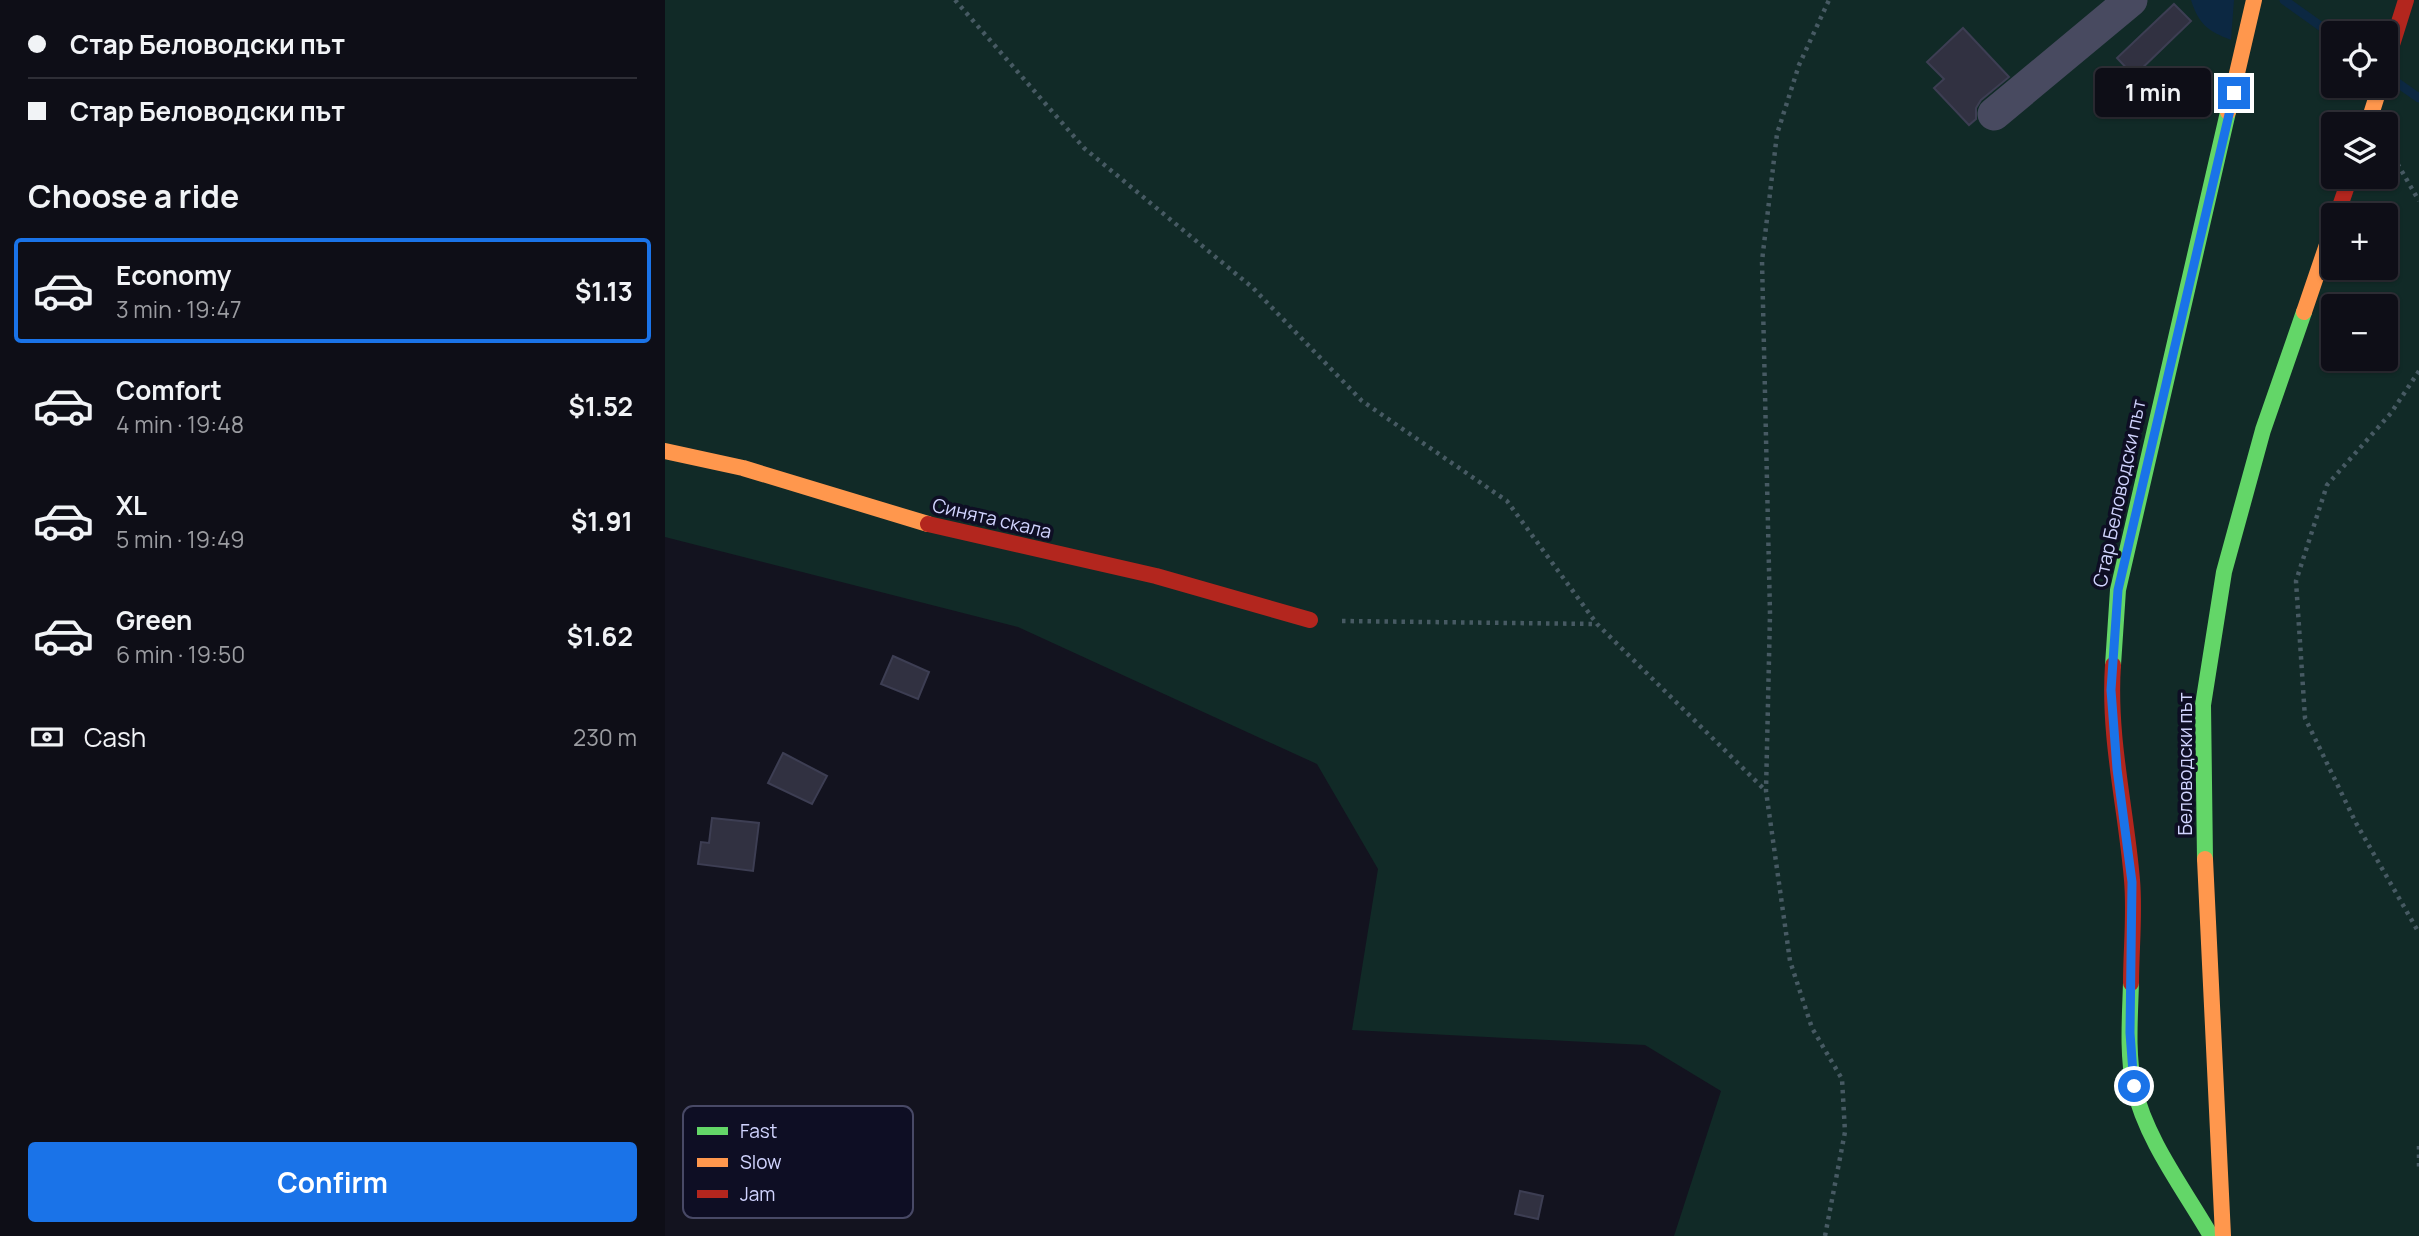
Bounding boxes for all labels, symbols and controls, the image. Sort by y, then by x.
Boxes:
map controls [2321,21,2398,371]
button: locate [2321,21,2398,98]
text: Стар Беловодски път [70,26,345,62]
callout: 1 min [2094,68,2209,118]
text: 1 min [2125,76,2181,108]
route end [2218,77,2250,109]
text: Стар Беловодски път [70,93,345,129]
button: layers [2321,112,2398,189]
text: Choose a ride [28,174,239,218]
button: + [2321,203,2398,280]
text: Economy [116,257,231,293]
icon: car [32,259,95,322]
text: $1.13 [575,273,633,309]
text: 3 min · 19:47 [116,293,242,325]
button: − [2321,294,2398,371]
text: Comfort [116,372,222,408]
icon: car [32,374,95,437]
text: $1.52 [568,388,633,424]
street label: Стар Беловодски път [2086,396,2152,589]
text: 4 min · 19:48 [116,408,244,440]
text: XL [116,487,147,523]
icon: car [32,489,95,552]
street label: Синята скала [930,492,1054,544]
text: $1.91 [571,503,633,539]
text: 5 min · 19:49 [116,523,245,555]
text: Green [116,602,192,638]
icon: car [32,604,95,667]
text: $1.62 [567,618,633,654]
text: 6 min · 19:50 [116,638,245,670]
street label: Беловодски път [2172,692,2198,836]
icon: cash [28,718,66,756]
text: Cash [84,719,146,755]
text: 230 m [573,721,637,753]
route start [2118,1070,2150,1102]
legend [683,1106,913,1218]
text: Fast [740,1118,777,1144]
button: Confirm [28,1142,637,1222]
text: Slow [740,1149,782,1175]
text: Jam [740,1181,775,1207]

